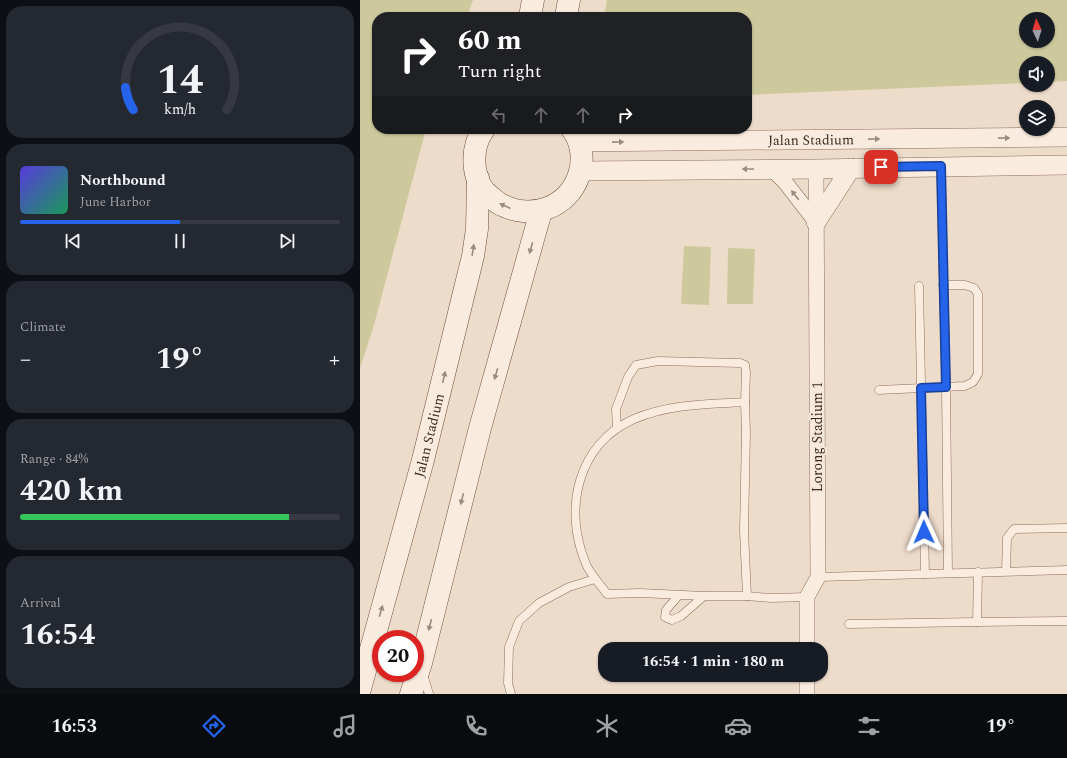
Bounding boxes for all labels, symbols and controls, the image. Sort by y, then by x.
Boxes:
north arrow [1019,12,1055,48]
map controls [1019,12,1055,136]
text: 60 m [458,19,522,62]
icon: right [392,28,444,80]
text: 14 [157,49,203,112]
button: sound [1019,56,1055,92]
text: Turn right [458,58,541,85]
text: km/h [164,98,196,120]
button: layers [1019,100,1055,136]
icon: left [488,104,510,126]
icon: ahead [530,104,552,126]
icon: ahead [572,104,594,126]
icon: right [614,104,636,126]
street label: Jalan Stadium [768,129,854,151]
one-way arrow [998,135,1011,141]
one-way arrow [868,136,881,142]
one-way arrow [612,139,625,145]
pin [864,150,898,184]
icon: arrive [870,156,892,178]
one-way arrow [741,166,754,172]
text: Northbound [80,169,166,192]
one-way arrow [790,190,799,201]
text: June Harbor [80,192,151,212]
one-way arrow [498,202,510,208]
icon: previous [62,230,84,252]
icon: pause [169,230,191,252]
icon: next [276,230,298,252]
one-way arrow [527,242,533,255]
one-way arrow [470,244,476,257]
text: Climate [20,317,66,337]
text: 19° [156,336,204,382]
text: − [20,343,31,376]
text: + [329,343,340,376]
one-way arrow [492,367,498,380]
one-way arrow [441,371,447,383]
street label: Lorong Stadium 1 [807,382,828,492]
street label: Jalan Stadium [408,391,450,480]
text: Range · 84% [20,449,88,469]
text: 420 km [20,468,123,514]
one-way arrow [459,493,465,505]
position arrow [903,511,945,553]
text: Arrival [20,593,61,613]
one-way arrow [379,605,385,617]
text: 16:54 [20,612,95,658]
one-way arrow [427,619,433,631]
speed limit sign: 20 [372,630,424,682]
text: 16:54 · 1 min · 180 m [642,650,784,673]
icon: directions [200,712,228,740]
icon: music [331,712,359,740]
icon: phone [462,712,490,740]
icon: climate [593,712,621,740]
icon: car [724,712,752,740]
icon: filters [855,712,883,740]
text: 16:53 [52,713,97,740]
text: 19° [986,713,1015,740]

